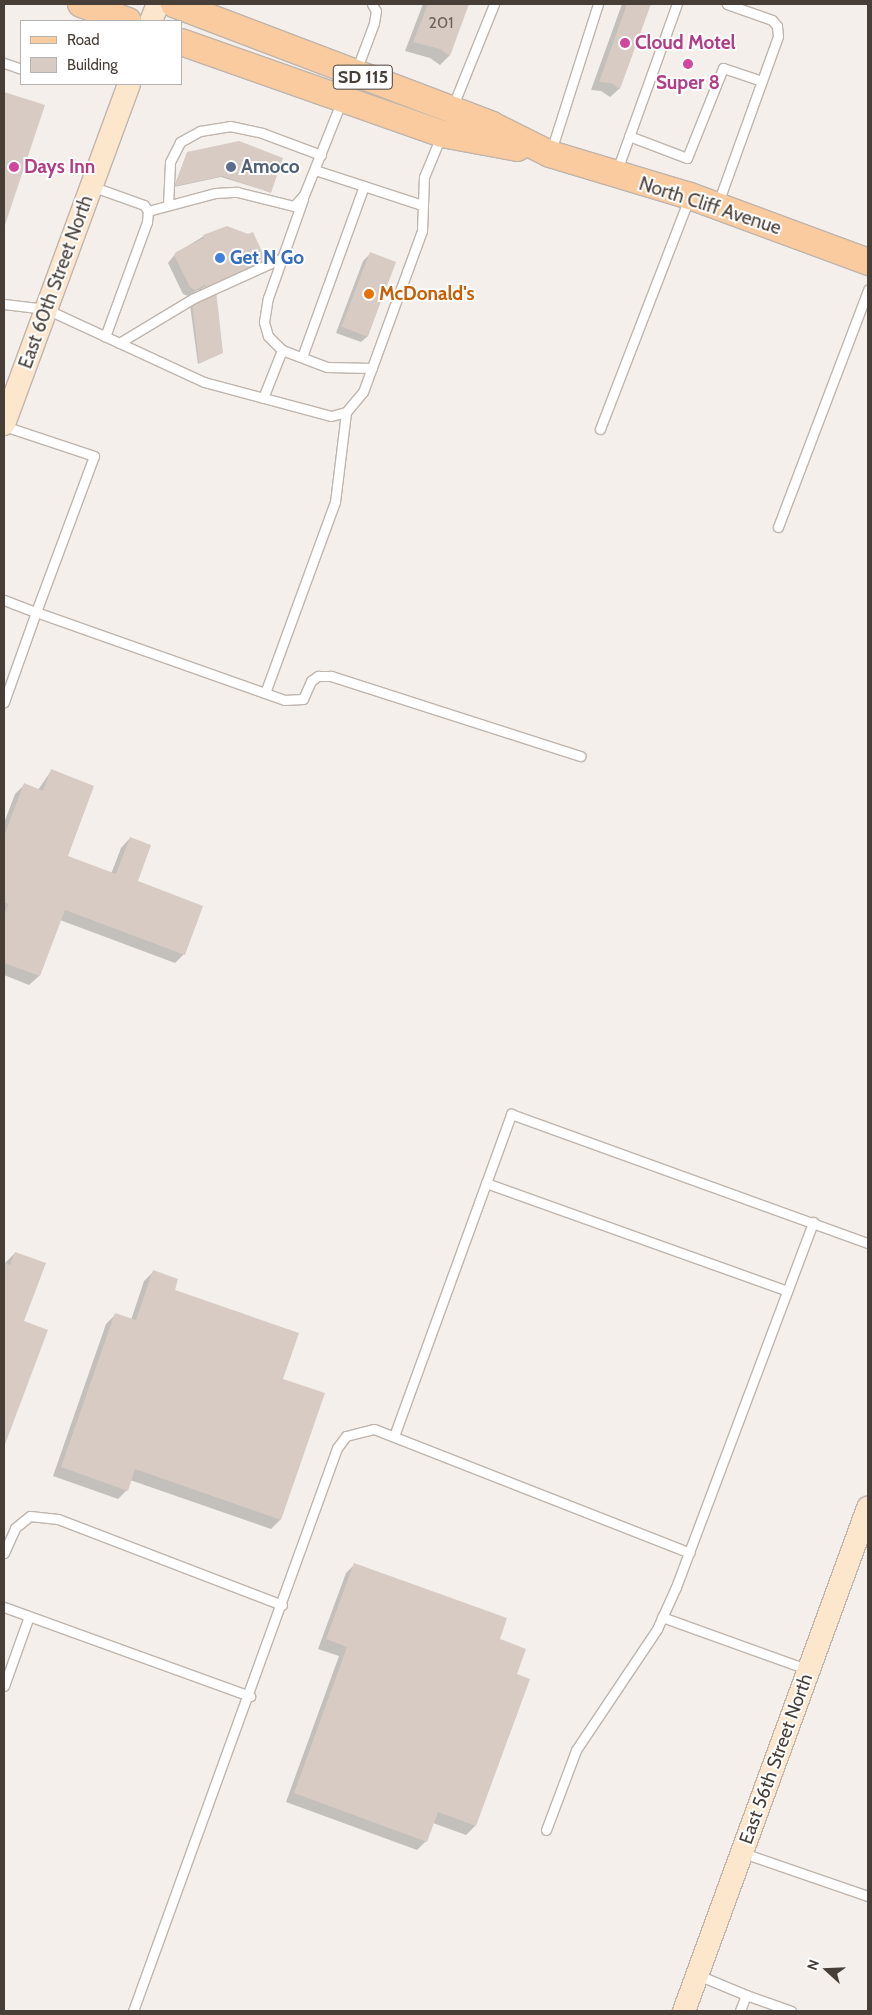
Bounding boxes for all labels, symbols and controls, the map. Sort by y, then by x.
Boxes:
house number: 201 [429,13,453,33]
legend [20,20,182,85]
text: Road [67,31,100,49]
place label: Cloud Motel [635,32,736,54]
marker: Cloud Motel [619,37,631,49]
text: Building [67,56,118,74]
marker: Super 8 [682,58,694,70]
road number: SD 115 [332,62,394,92]
place label: Super 8 [656,72,720,94]
place label: Days Inn [24,156,95,178]
place label: Amoco [241,156,300,178]
marker: Days Inn [8,161,20,173]
marker: Amoco [225,161,237,173]
street label: North Cliff Avenue [636,172,784,240]
street label: East 60th Street North [14,192,98,372]
place label: Get N Go [230,247,304,269]
marker: Get N Go [214,252,226,264]
place label: McDonald's [379,283,474,305]
marker: McDonald's [363,288,375,300]
street label: East 56th Street North [735,1671,817,1847]
north arrow [802,1945,852,1995]
text: N [803,1957,823,1973]

